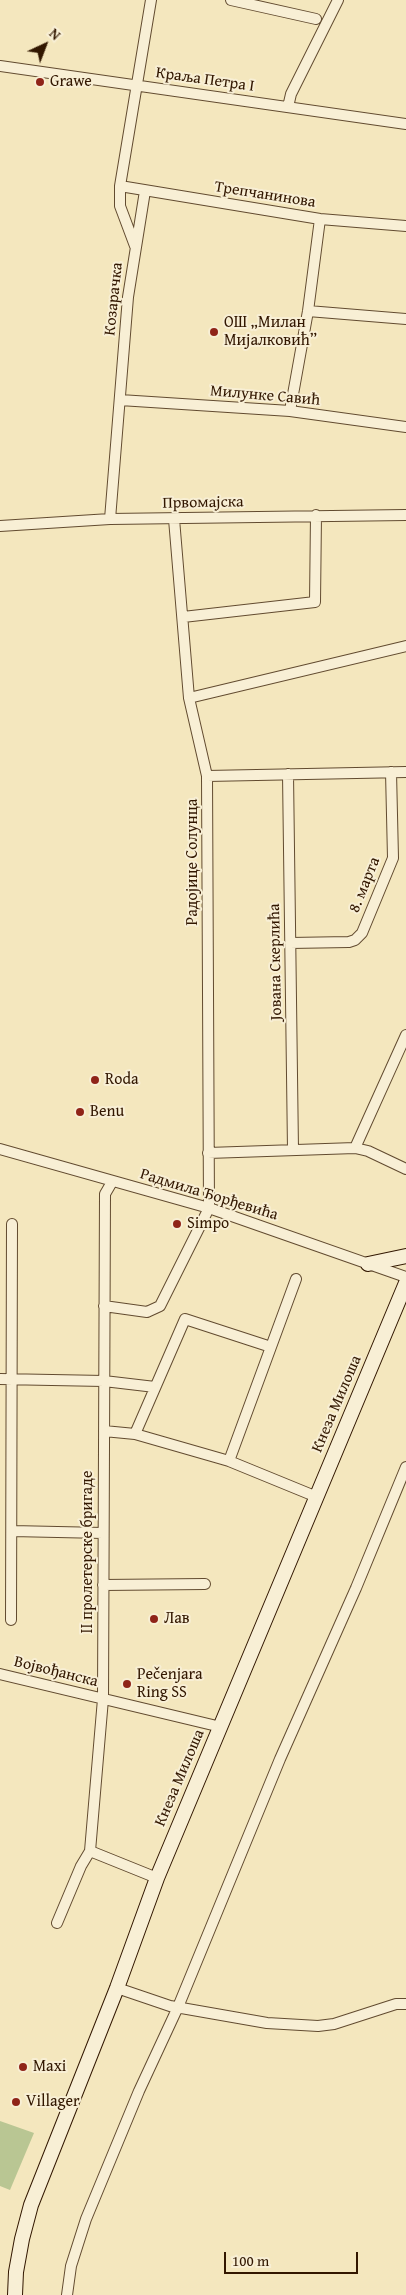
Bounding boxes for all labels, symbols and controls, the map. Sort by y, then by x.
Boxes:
north arrow [20,20,70,70]
text: N [45,24,65,45]
street label: Краља Петра I [155,64,255,96]
place label: Grawe [50,72,92,92]
marker: Grawe [34,76,46,88]
street label: Трепчанинова [213,178,317,212]
street label: Козарачка [101,262,127,336]
place label: ОШ „Милан Мијалковић” [224,313,317,351]
marker: ОШ „Милан Мијалковић” [208,326,220,338]
street label: Милунке Савић [209,382,321,410]
street label: Првомајска [162,493,244,513]
street label: Радојице Солунца [183,799,203,925]
street label: 8. марта [345,854,385,916]
street label: Јована Скерлића [265,903,287,1021]
place label: Roda [105,1070,138,1090]
marker: Roda [89,1074,101,1086]
place label: Benu [90,1102,124,1122]
marker: Benu [74,1106,86,1118]
street label: Радмила Ђорђевића [138,1165,280,1225]
place label: Simpo [187,1214,229,1234]
marker: Simpo [171,1218,183,1230]
street label: Кнеза Милоша [308,1353,366,1455]
street label: II пролетерске бригаде [78,1471,98,1633]
place label: Лав [164,1609,190,1629]
marker: Лав [148,1613,160,1625]
street label: Војвођанска [12,1652,100,1692]
place label: Pečenjara Ring SS [137,1665,203,1703]
marker: Pečenjara Ring SS [121,1678,133,1690]
street label: Кнеза Милоша [151,1727,209,1829]
place label: Maxi [33,2057,66,2077]
marker: Maxi [17,2061,29,2073]
place label: Villager [26,2092,80,2112]
marker: Villager [10,2096,22,2108]
scale bar [226,2242,360,2274]
text: 100 m [232,2250,269,2271]

